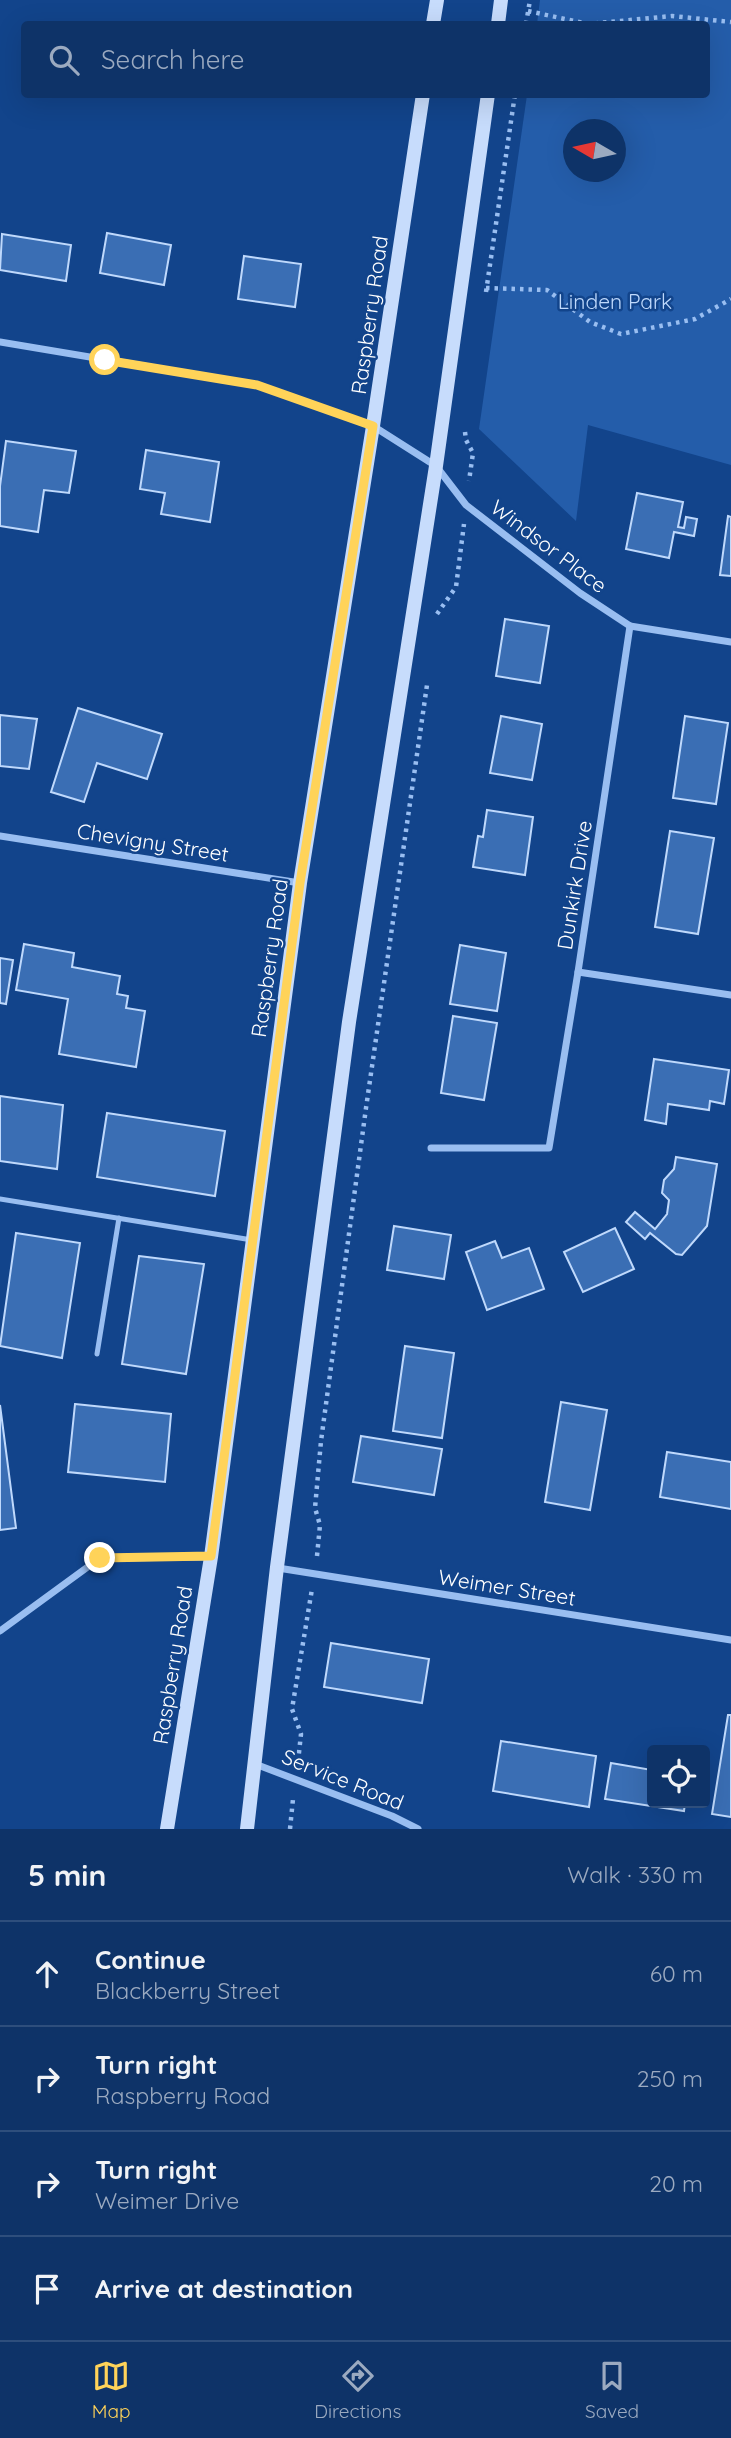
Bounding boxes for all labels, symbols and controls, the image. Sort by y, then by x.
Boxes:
search box [21,21,710,98]
icon: search [45,41,83,79]
text: Search here [101,43,245,76]
north arrow [563,119,626,182]
street label: Raspberry Road [345,234,393,396]
park label: Linden Park [558,288,672,314]
route start [89,344,120,375]
street label: Windsor Place [486,494,612,598]
street label: Chevigny Street [75,817,231,867]
street label: Dunkirk Drive [551,819,597,951]
street label: Raspberry Road [245,877,293,1039]
route end [84,1542,115,1573]
street label: Weimer Street [437,1563,577,1611]
street label: Raspberry Road [147,1584,197,1746]
street label: Service Road [278,1743,408,1815]
map controls [647,1745,710,1808]
button: locate [647,1745,710,1808]
text: 5 min [28,1856,106,1894]
text: Walk · 330 m [567,1860,703,1889]
text: Continue [95,1943,206,1976]
icon: ahead [28,1955,66,1993]
text: 60 m [650,1959,703,1988]
text: Blackberry Street [95,1976,280,2005]
text: Turn right [95,2048,217,2081]
icon: right [28,2060,66,2098]
text: 250 m [637,2064,703,2093]
text: Raspberry Road [95,2081,270,2110]
text: Turn right [95,2153,217,2186]
icon: right [28,2165,66,2203]
text: 20 m [649,2169,703,2198]
text: Weimer Drive [95,2186,239,2215]
icon: arrive [28,2270,66,2308]
text: Arrive at destination [95,2272,353,2305]
tab: Map [92,2357,131,2423]
tab: Directions [314,2357,401,2423]
tab: Saved [585,2357,639,2423]

